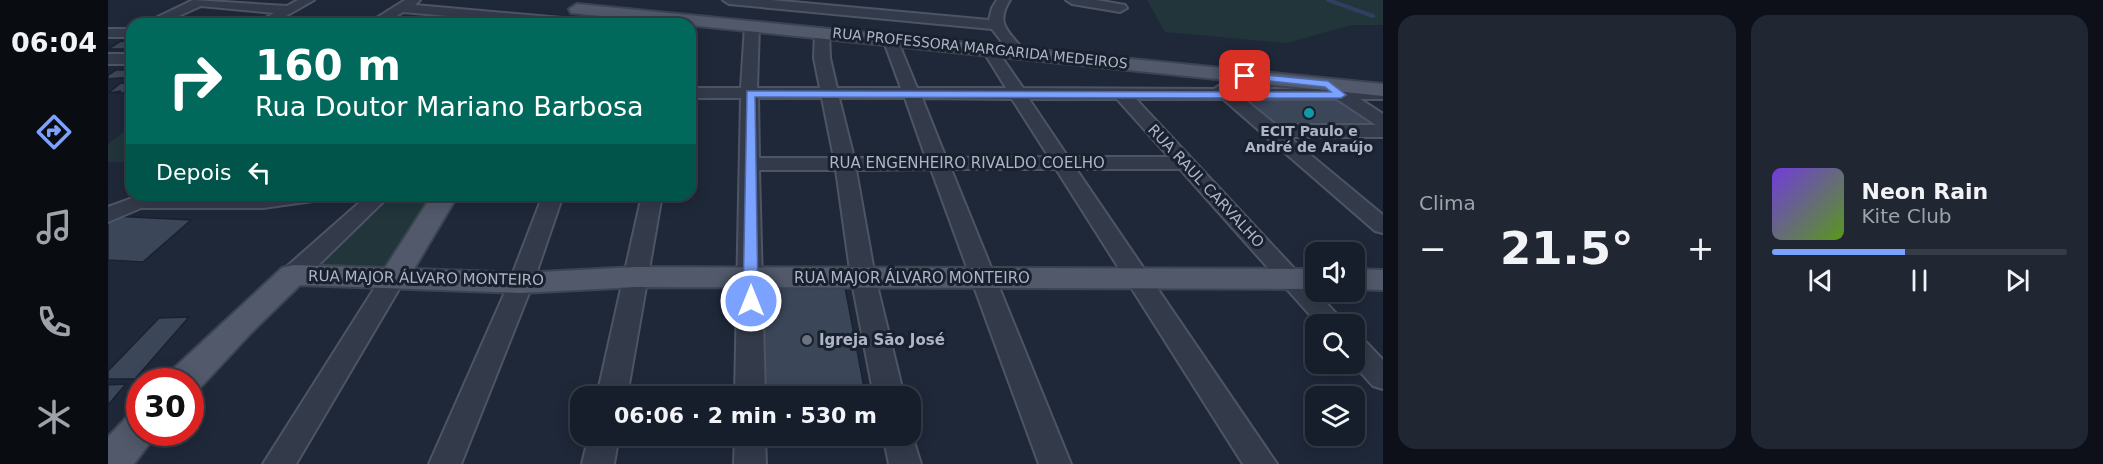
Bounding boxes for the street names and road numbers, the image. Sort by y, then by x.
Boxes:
street label: RUA PROFESSORA MARGARIDA MEDEIROS [832,25,1128,71]
street label: RUA RAUL CARVALHO [1144,121,1268,251]
street label: RUA ENGENHEIRO RIVALDO COELHO [829,154,1105,172]
street label: RUA MAJOR ÁLVARO MONTEIRO [308,266,544,289]
street label: RUA MAJOR ÁLVARO MONTEIRO [794,268,1030,287]

